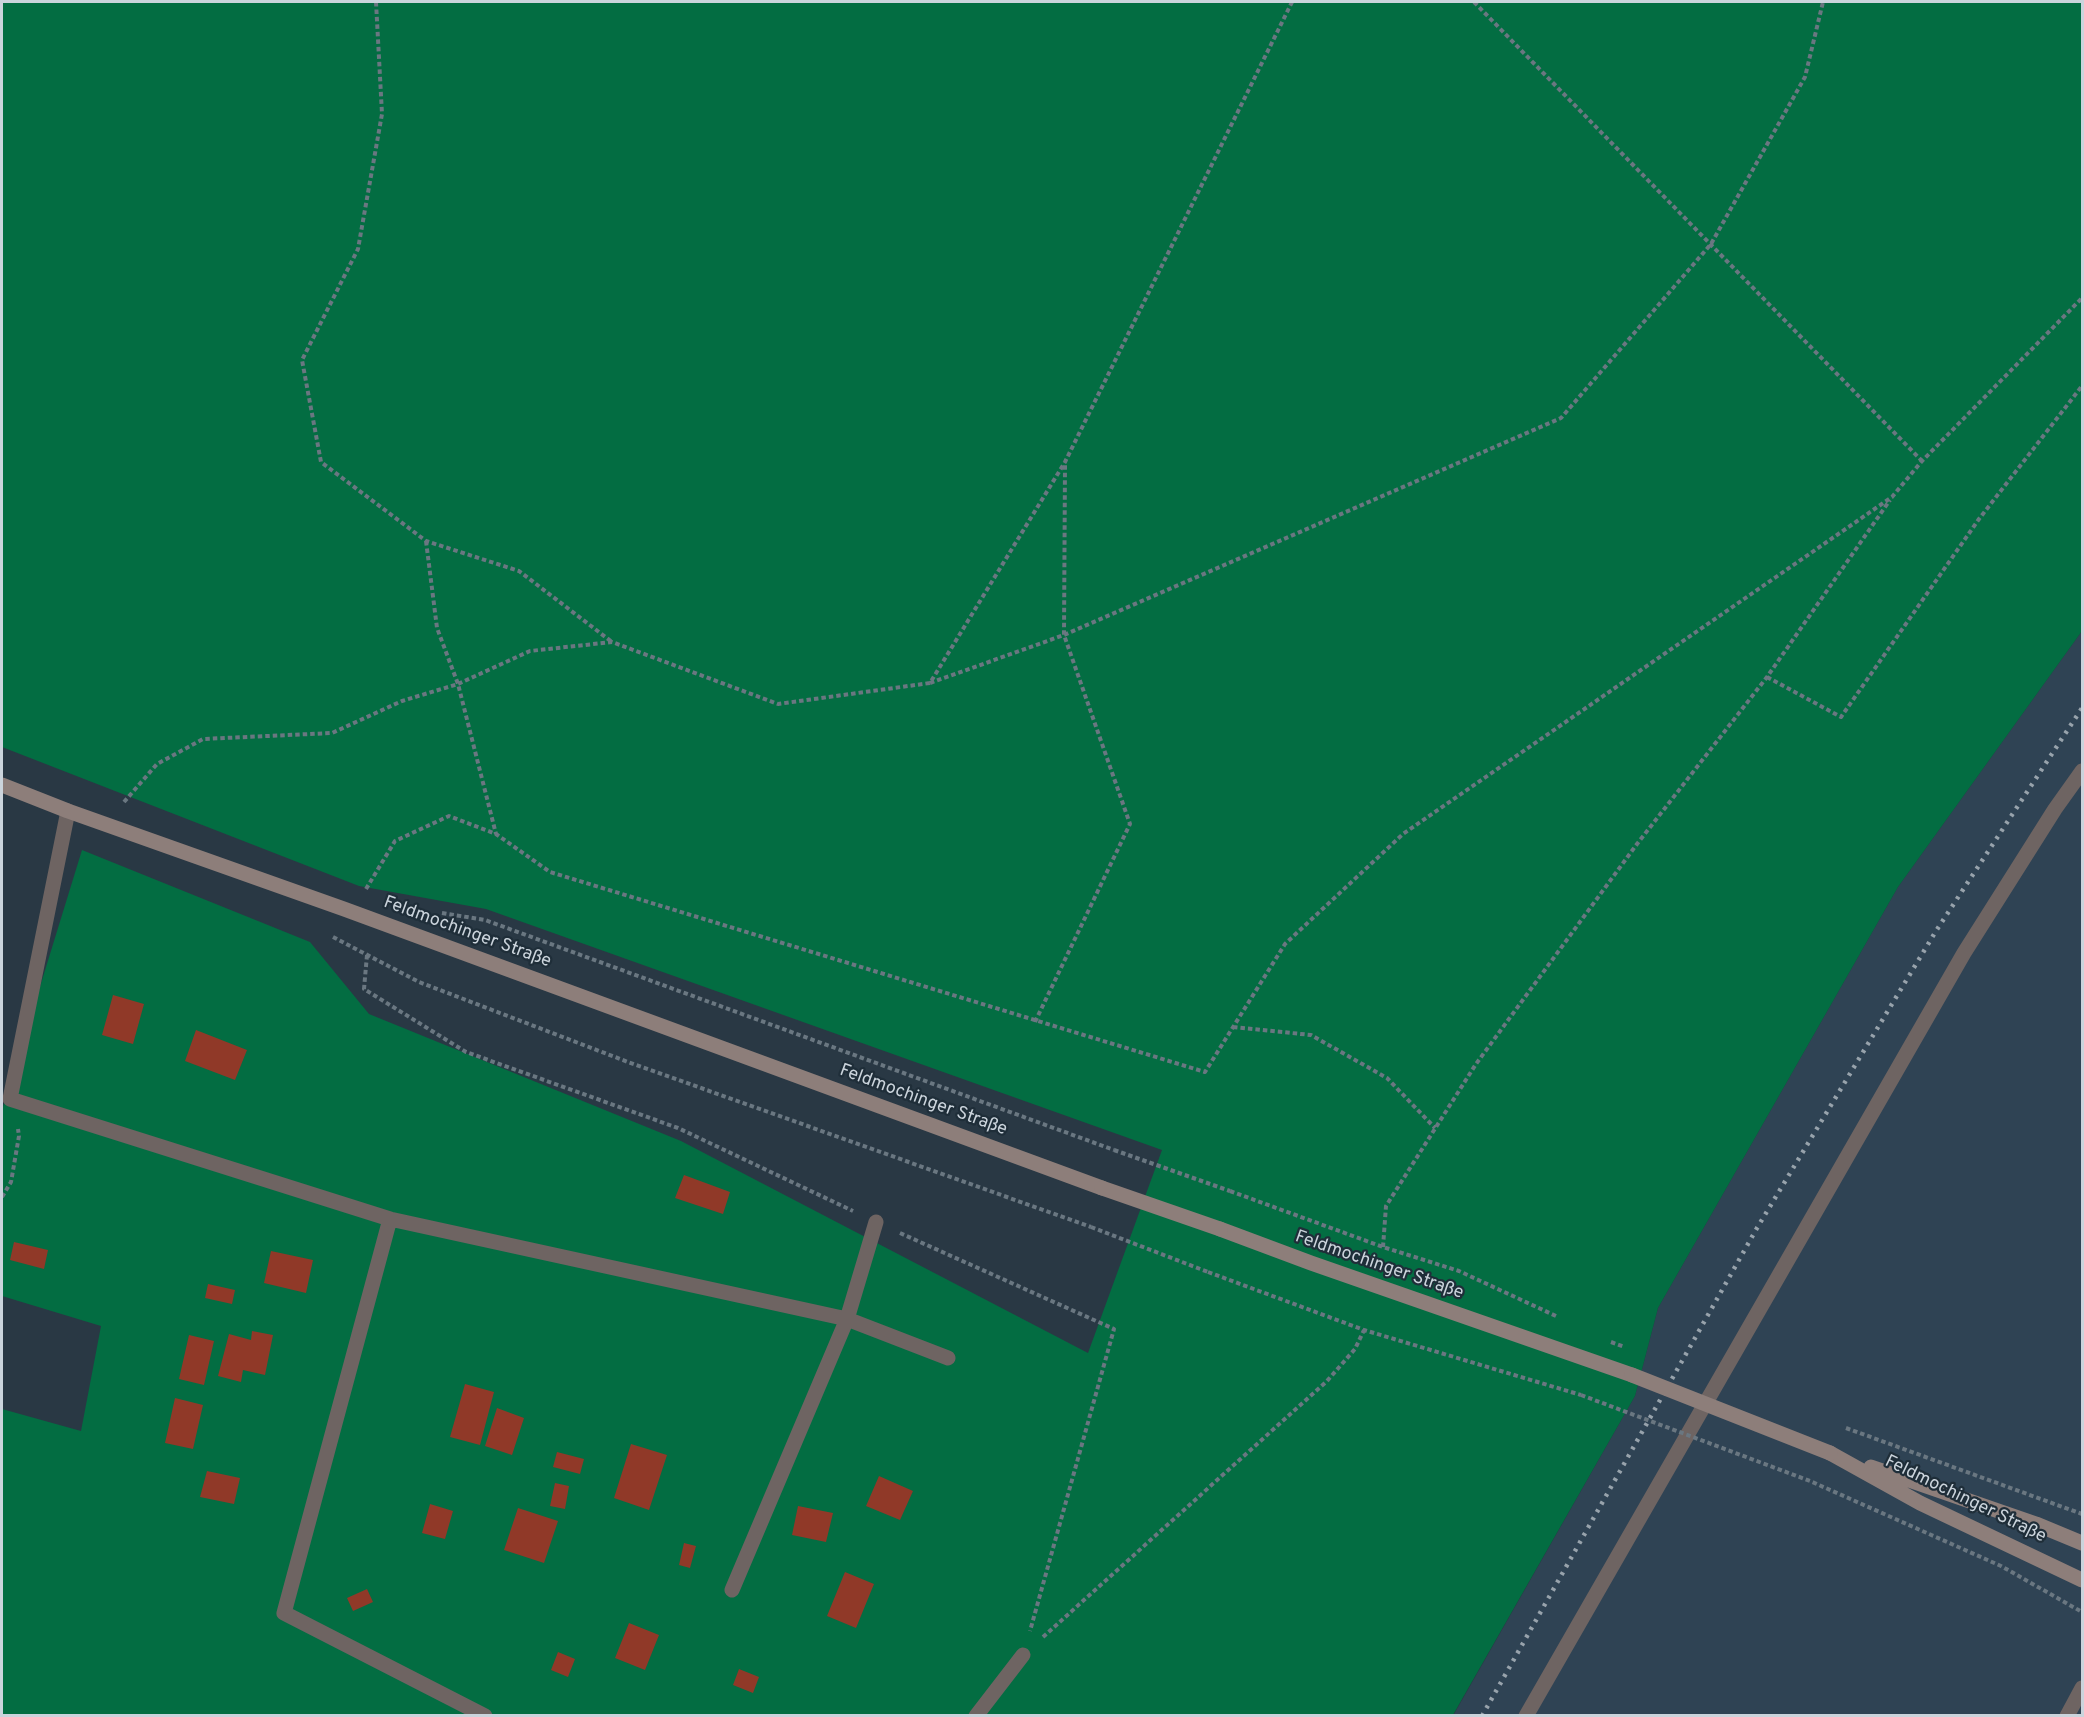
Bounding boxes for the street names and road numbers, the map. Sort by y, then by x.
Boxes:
street label: Feldmochinger Straße [380,893,554,973]
street label: Feldmochinger Straße [836,1061,1010,1141]
street label: Feldmochinger Straße [1292,1227,1466,1305]
street label: Feldmochinger Straße [1881,1452,2049,1548]

